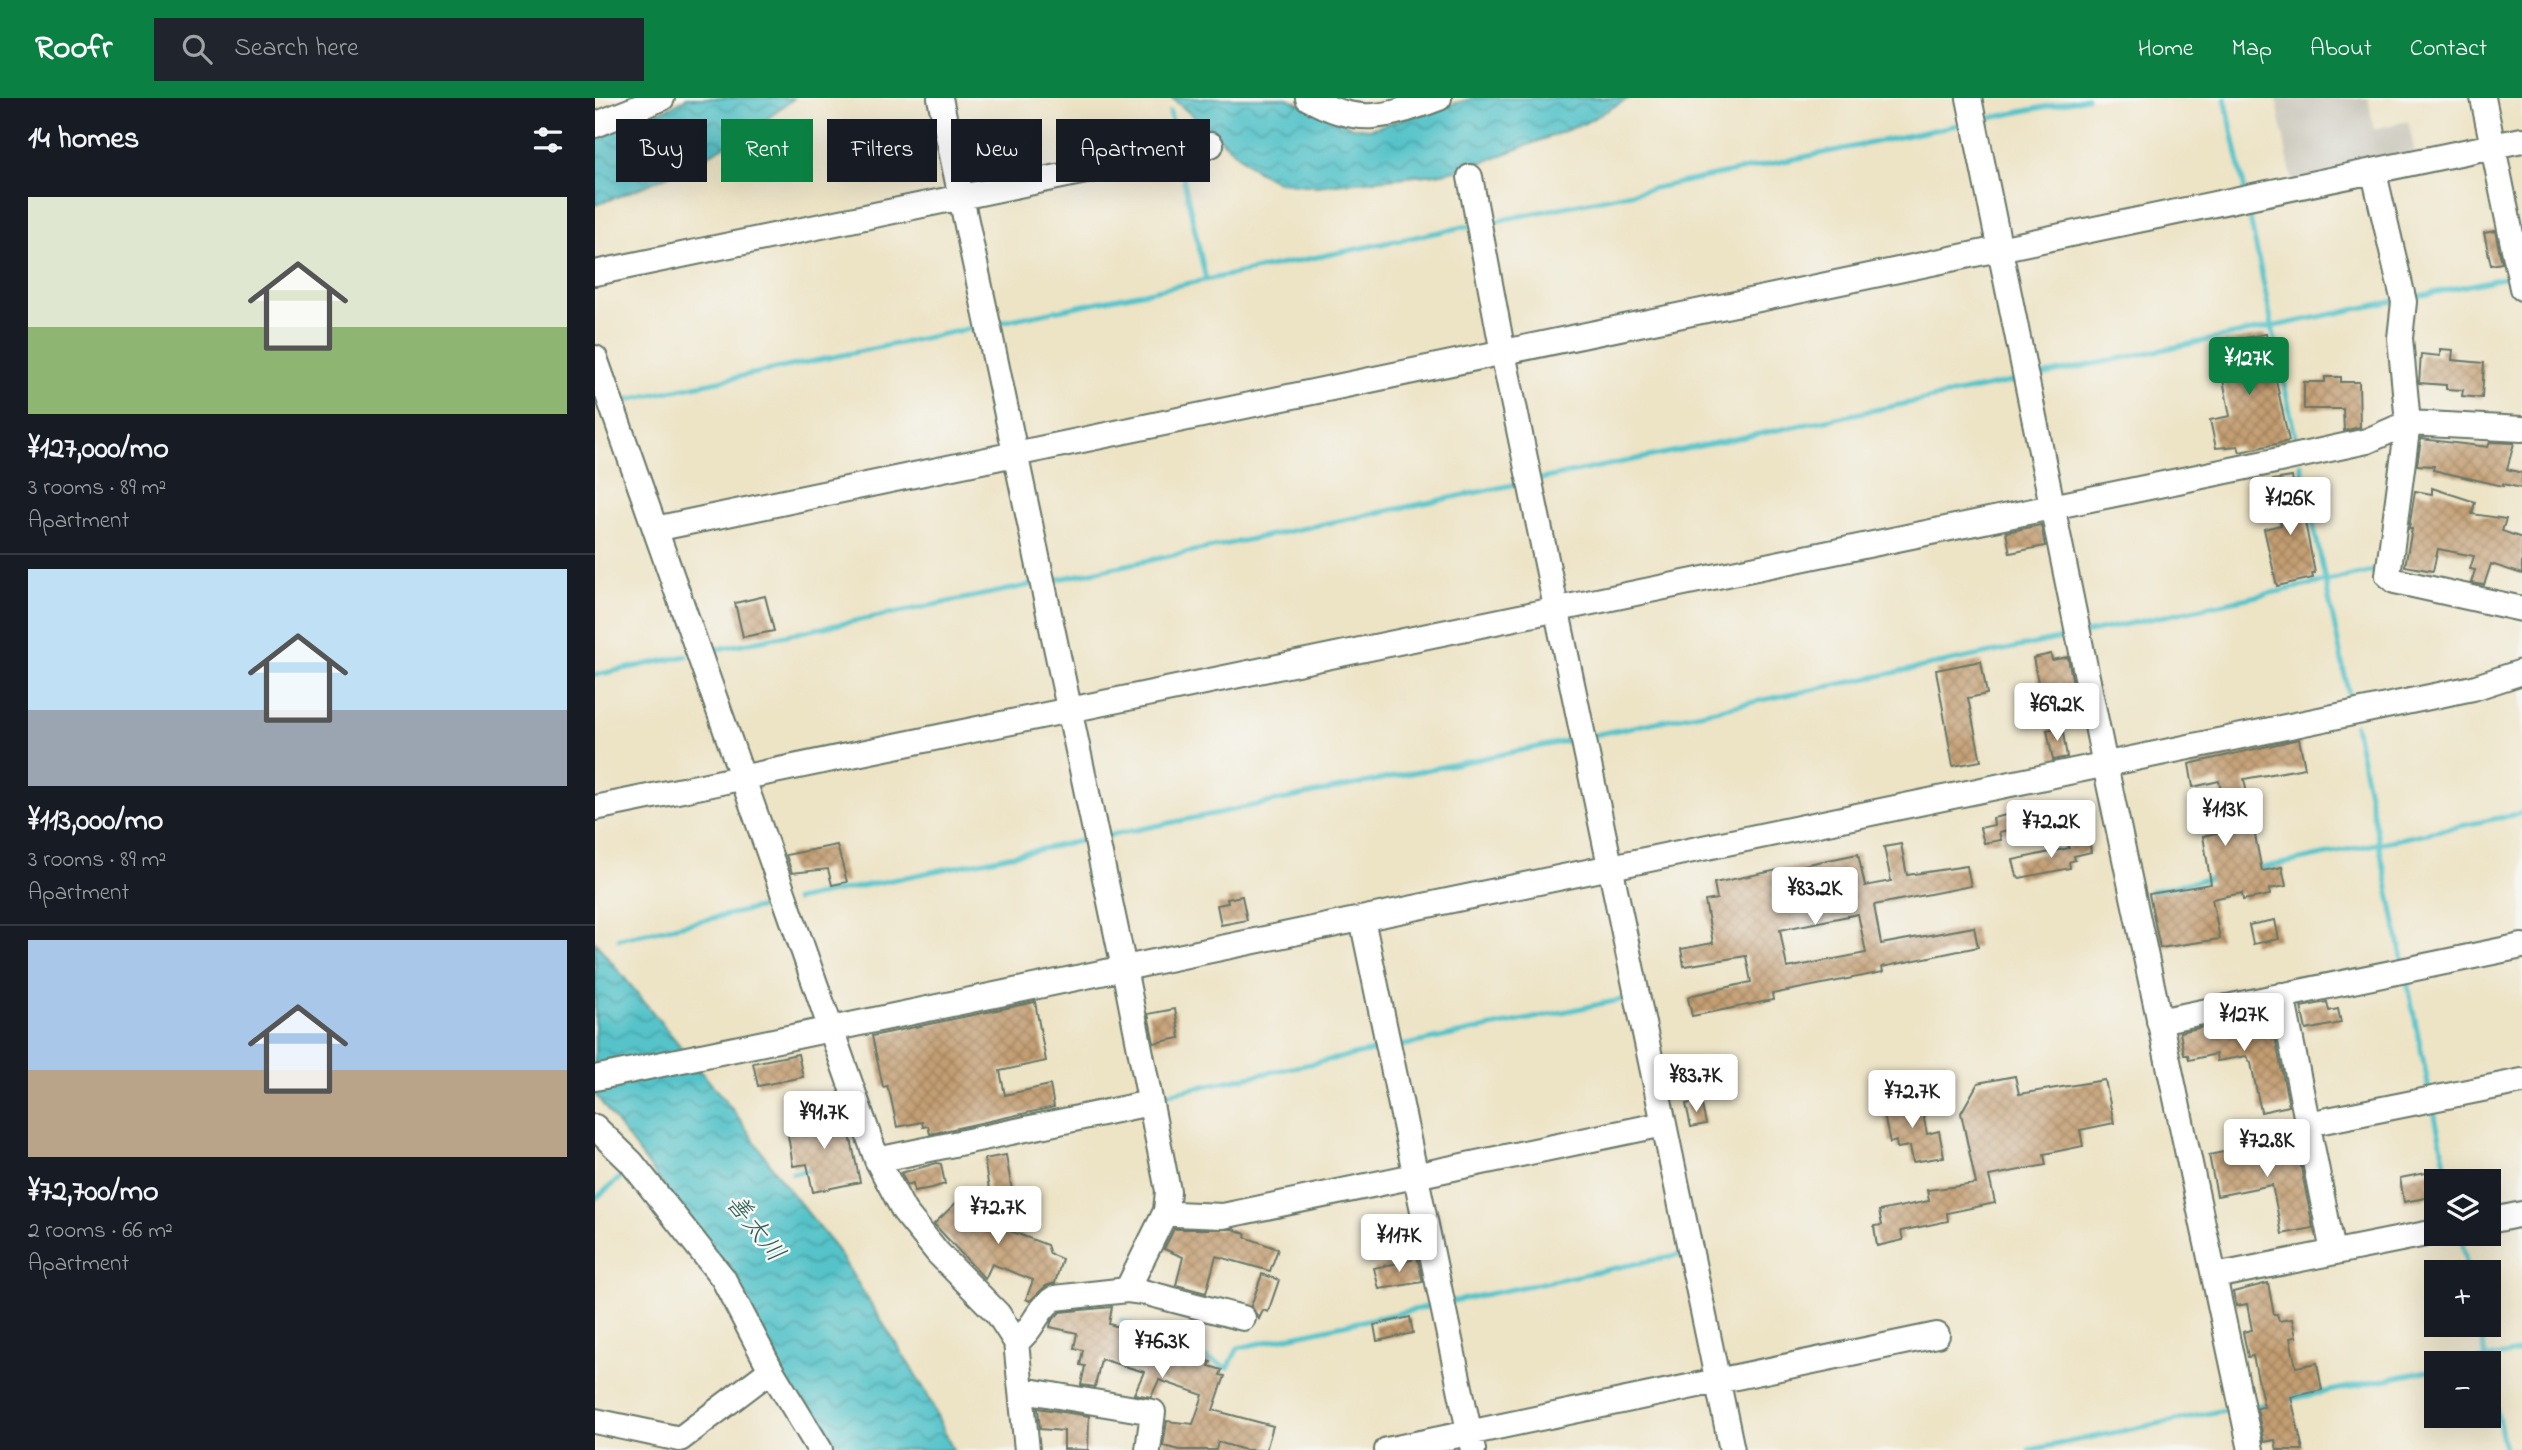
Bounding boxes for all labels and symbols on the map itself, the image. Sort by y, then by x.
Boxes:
pin: ¥127K [2200,338,2298,397]
pin: ¥126K [2241,478,2339,537]
pin: ¥69.2K [2000,684,2114,743]
pin: ¥113K [2176,788,2274,848]
pin: ¥72.2K [1994,800,2108,860]
pin: ¥83.2K [1758,868,1872,927]
pin: ¥127K [2195,993,2293,1053]
pin: ¥83.7K [1639,1054,1753,1114]
pin: ¥72.7K [1855,1070,1969,1130]
pin: ¥91.7K [767,1091,881,1151]
pin: ¥72.8K [2210,1119,2324,1179]
pin: ¥72.7K [941,1186,1055,1246]
water label: 善太川 [715,1187,793,1271]
pin: ¥117K [1350,1214,1448,1274]
pin: ¥76.3K [1105,1320,1219,1380]

